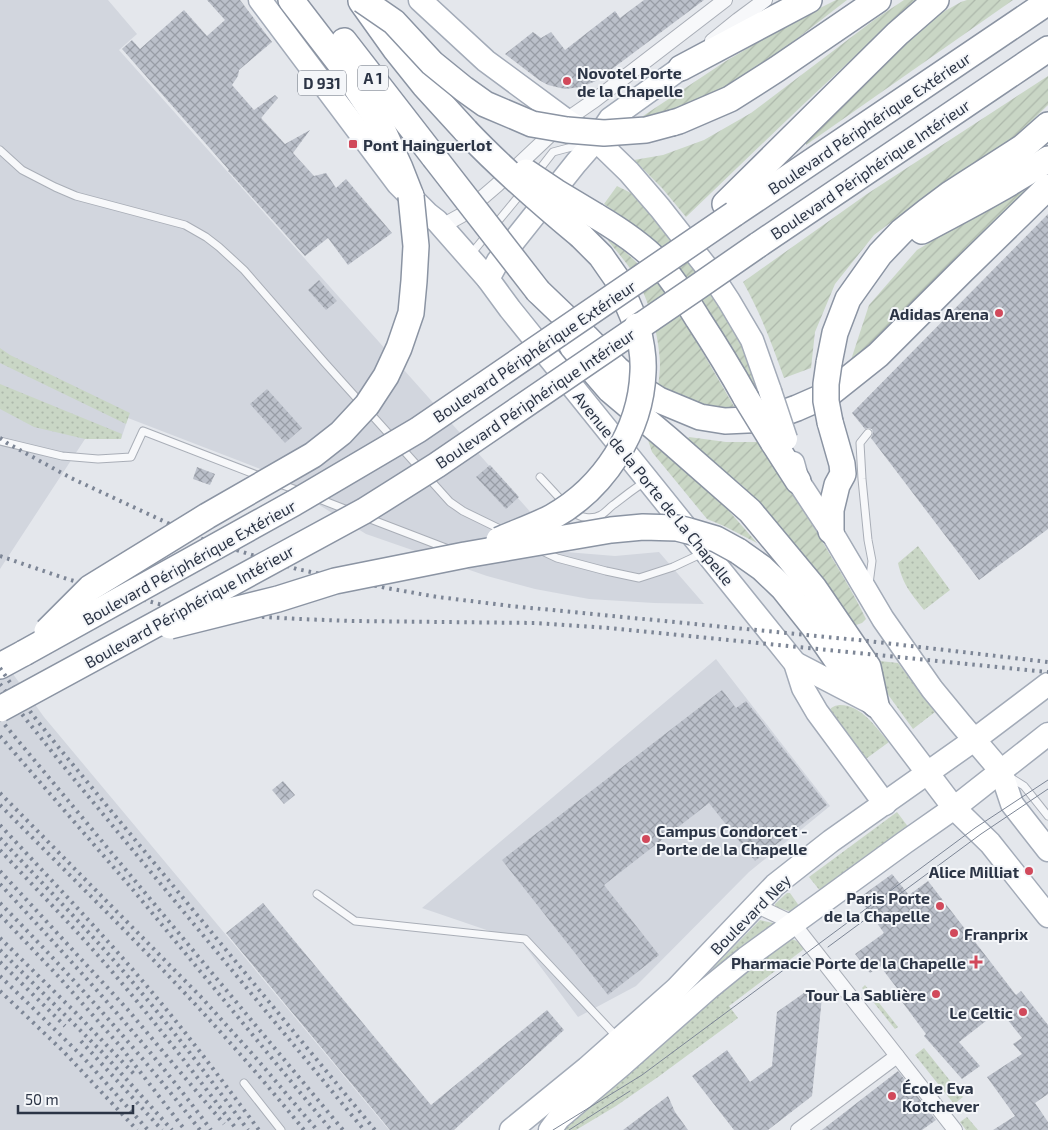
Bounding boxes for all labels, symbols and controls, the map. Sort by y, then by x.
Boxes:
street label: Boulevard Périphérique Extérieur [764,48,974,198]
place label: Novotel Porte de la Chapelle [577,63,683,100]
road number: A 1 [358,66,388,90]
road number: D 931 [298,70,346,96]
marker: Novotel Porte de la Chapelle [561,75,573,87]
street label: Boulevard Périphérique Intérieur [767,95,974,243]
place label: Pont Hainguerlot [363,135,492,154]
marker: Pont Hainguerlot [347,138,359,150]
street label: Boulevard Périphérique Extérieur [429,276,639,426]
place label: Adidas Arena [889,304,989,323]
marker: Adidas Arena [993,307,1005,319]
street label: Boulevard Périphérique Intérieur [432,324,639,472]
street label: Avenue de la Porte de La Chapelle [570,387,738,589]
street label: Boulevard Périphérique Extérieur [79,495,299,629]
street label: Boulevard Périphérique Intérieur [81,540,298,672]
place label: Campus Condorcet - Porte de la Chapelle [656,821,808,858]
marker: Campus Condorcet - Porte de la Chapelle [640,833,652,845]
place label: Alice Milliat [929,862,1019,881]
marker: Alice Milliat [1023,865,1035,877]
street label: Boulevard Ney [706,869,795,958]
place label: Paris Porte de la Chapelle [824,888,930,925]
marker: Paris Porte de la Chapelle [934,900,946,912]
place label: Franprix [964,924,1028,943]
marker: Franprix [948,927,960,939]
place label: Pharmacie Porte de la Chapelle [731,953,966,972]
marker: Pharmacie Porte de la Chapelle [970,956,982,968]
place label: Tour La Sablière [806,985,926,1004]
marker: Tour La Sablière [930,988,942,1000]
place label: Le Celtic [949,1003,1013,1022]
marker: Le Celtic [1017,1006,1029,1018]
place label: École Eva Kotchever [902,1078,979,1115]
scale bar [18,1082,132,1114]
text: 50 m [25,1090,59,1108]
marker: École Eva Kotchever [886,1090,898,1102]

